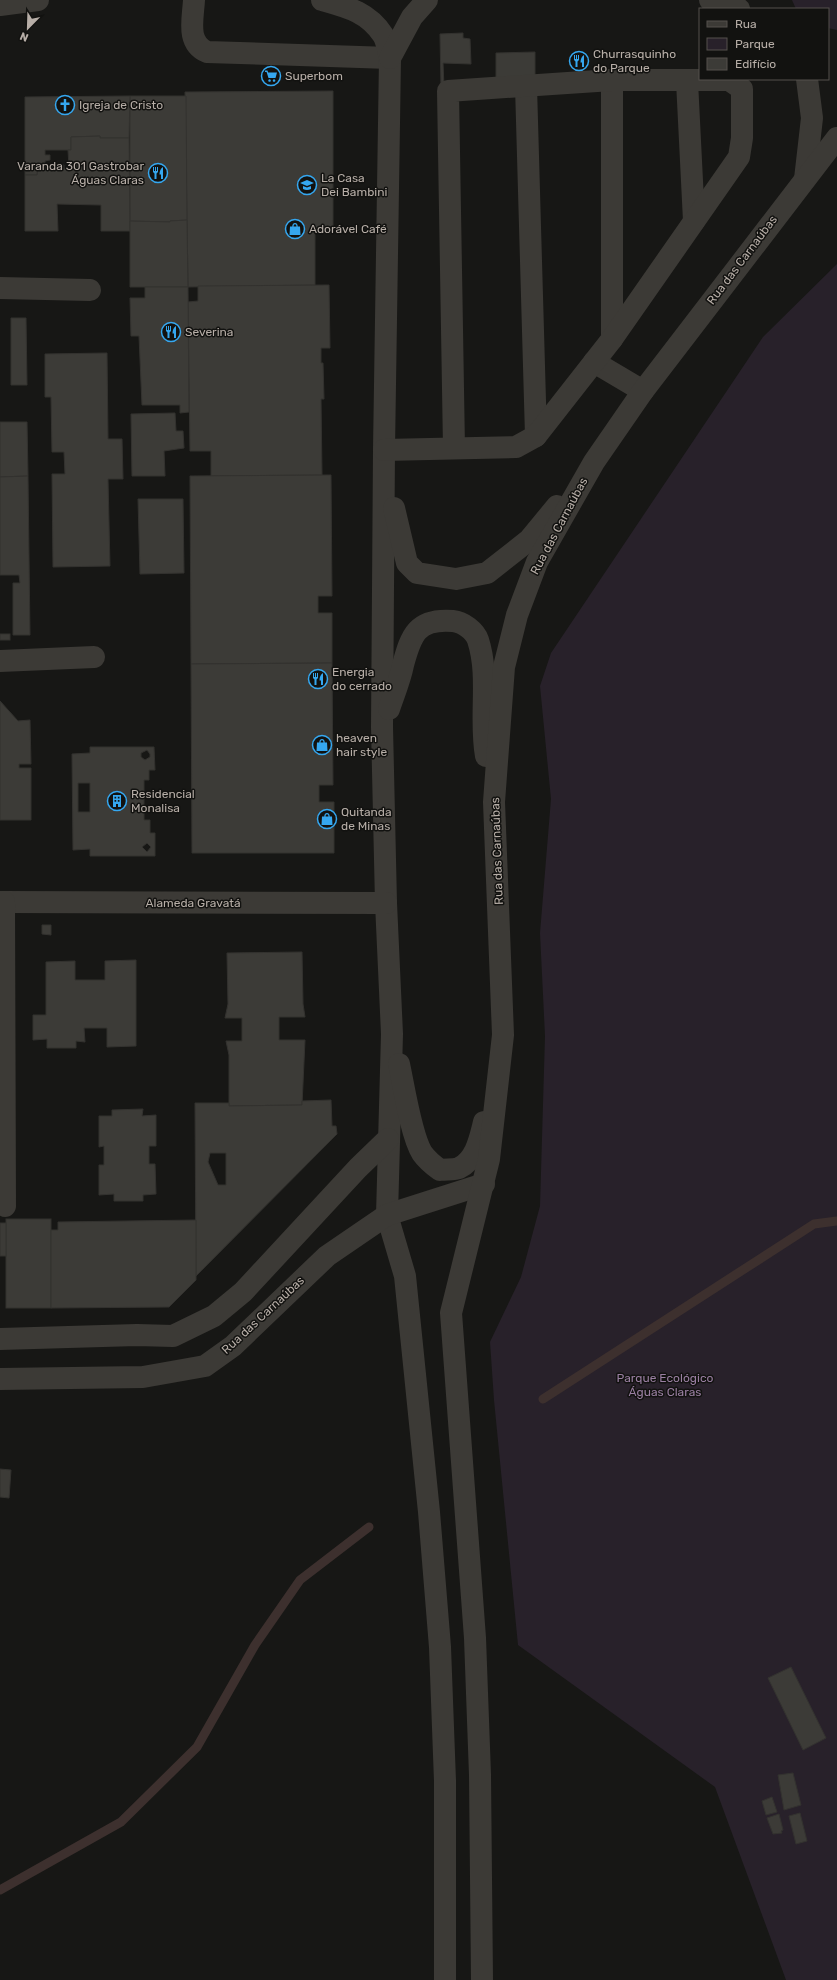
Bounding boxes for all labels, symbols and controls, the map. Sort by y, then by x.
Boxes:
north arrow [8,8,48,48]
legend [699,8,829,80]
text: Rua [735,17,757,31]
text: N [18,29,30,44]
text: Parque [735,37,775,51]
place label: Churrasquinho do Parque [593,47,676,75]
restaurant icon: Churrasquinho do Parque [568,50,590,72]
text: Edifício [735,57,776,71]
supermarket icon: Superbom [260,65,282,87]
place label: Superbom [285,69,343,83]
church icon: Igreja de Cristo [54,94,76,116]
place label: Igreja de Cristo [79,98,163,112]
place label: Varanda 301 Gastrobar Águas Claras [17,159,144,187]
restaurant icon: Varanda 301 Gastrobar Águas Claras [147,162,169,184]
place label: La Casa Dei Bambini [321,171,387,199]
school or university icon: La Casa Dei Bambini [296,174,318,196]
street label: Rua das Carnaúbas [704,213,780,307]
shop icon: Adorável Café [284,218,306,240]
place label: Adorável Café [309,222,387,236]
restaurant icon: Severina [160,321,182,343]
place label: Severina [185,325,233,339]
street label: Rua das Carnaúbas [528,475,590,577]
place label: Energia do cerrado [332,665,392,693]
restaurant icon: Energia do cerrado [307,668,329,690]
place label: heaven hair style [336,731,387,759]
shop icon: heaven hair style [311,734,333,756]
place label: Residencial Monalisa [131,787,195,815]
building icon: Residencial Monalisa [106,790,128,812]
street label: Rua das Carnaúbas [488,797,506,905]
place label: Quitanda de Minas [341,805,392,833]
shop icon: Quitanda de Minas [316,808,338,830]
street label: Alameda Gravatá [145,896,241,910]
street label: Rua das Carnaúbas [219,1273,307,1357]
park label: Parque Ecológico Águas Claras [617,1371,714,1399]

